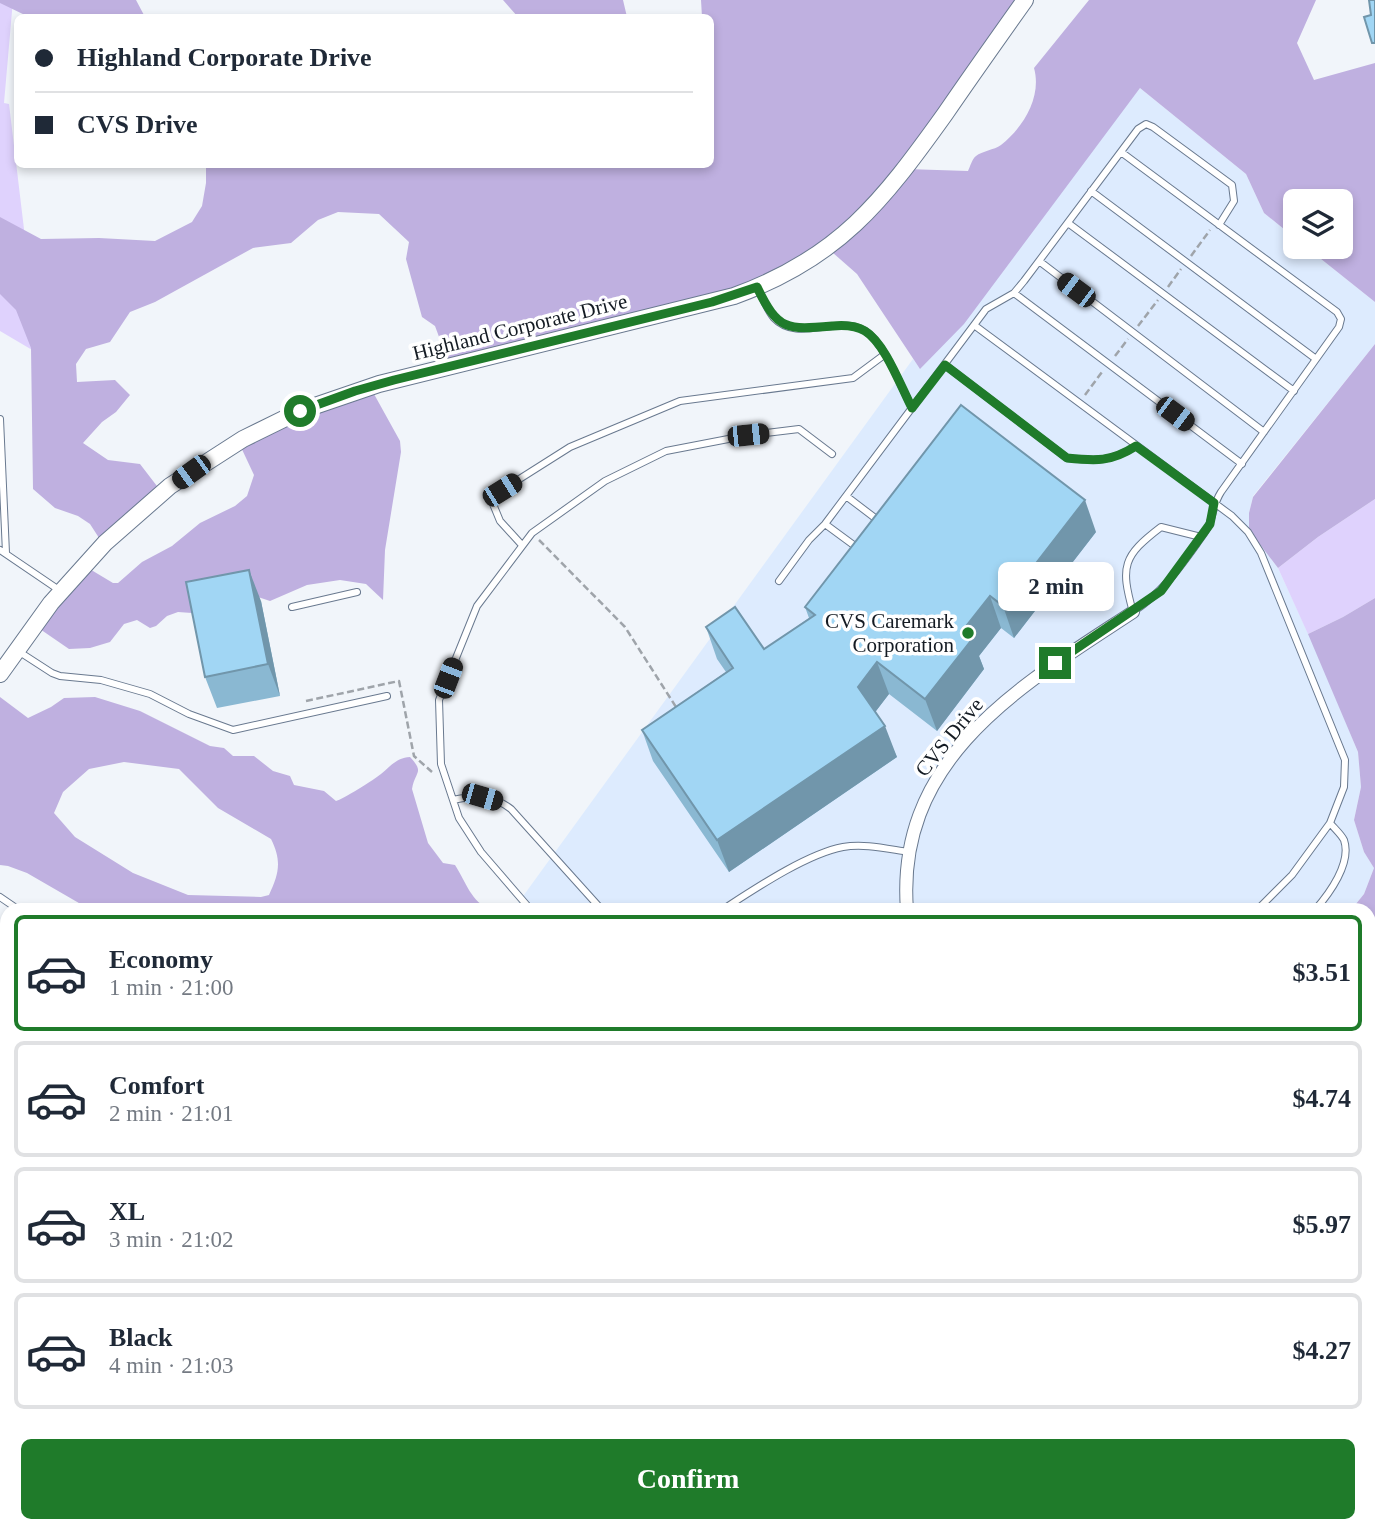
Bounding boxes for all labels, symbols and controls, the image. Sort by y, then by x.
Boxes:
text: Highland Corporate Drive [77,43,372,72]
text: CVS Drive [77,110,198,139]
map controls [1283,189,1353,259]
button: layers [1283,189,1353,259]
car [1053,269,1100,311]
street label: Highland Corporate Drive [410,289,630,365]
car [1152,393,1199,435]
route start [284,395,316,427]
car [727,422,770,448]
car [168,451,215,493]
car [479,470,526,510]
callout: 2 min [997,562,1113,610]
text: 2 min [1028,574,1084,599]
place label: CVS Caremark Corporation [825,609,954,657]
marker: CVS Caremark Corporation [960,625,976,641]
route end [1039,647,1071,679]
car [431,655,466,701]
street label: CVS Drive [910,693,988,781]
car [459,781,506,813]
icon: car [25,942,88,1005]
text: Economy [109,945,213,974]
text: $3.51 [1293,958,1351,987]
text: 1 min · 21:00 [109,975,234,1000]
icon: car [25,1068,88,1131]
text: Comfort [109,1071,204,1100]
text: $4.74 [1293,1084,1351,1113]
text: 2 min · 21:01 [109,1101,234,1126]
icon: car [25,1194,88,1257]
text: XL [109,1197,145,1226]
text: $5.97 [1293,1210,1351,1239]
text: 3 min · 21:02 [109,1227,234,1252]
icon: car [25,1320,88,1383]
text: Black [109,1323,173,1352]
text: $4.27 [1293,1336,1351,1365]
text: 4 min · 21:03 [109,1353,234,1378]
button: Confirm [21,1439,1355,1519]

